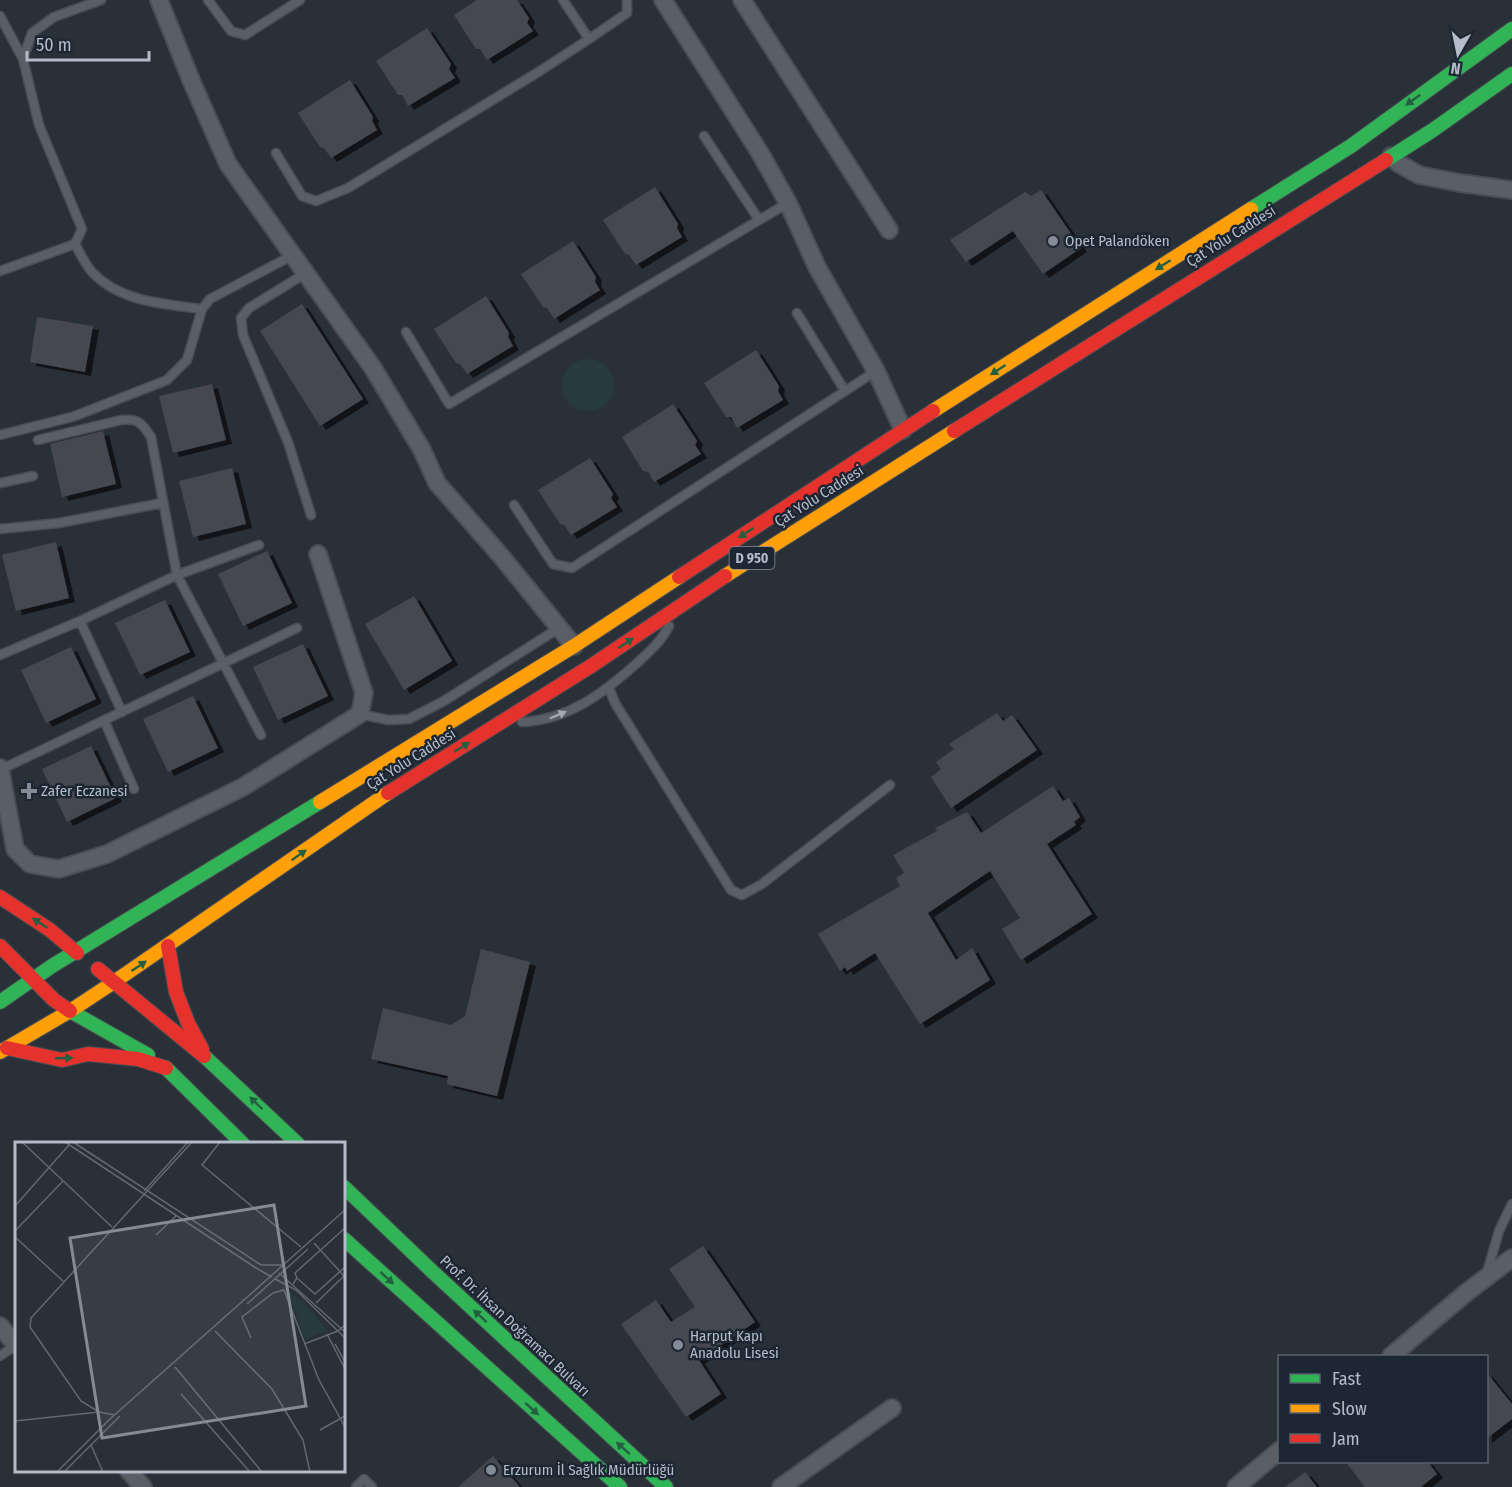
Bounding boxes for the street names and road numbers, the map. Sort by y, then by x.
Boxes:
street label: Çat Yolu Caddesi [1183,201,1279,271]
street label: Çat Yolu Caddesi [771,461,867,531]
road number: D 950 [730,547,774,569]
street label: Çat Yolu Caddesi [363,724,459,794]
street label: Prof. Dr. İhsan Doğramacı Bulvarı [436,1252,594,1400]

